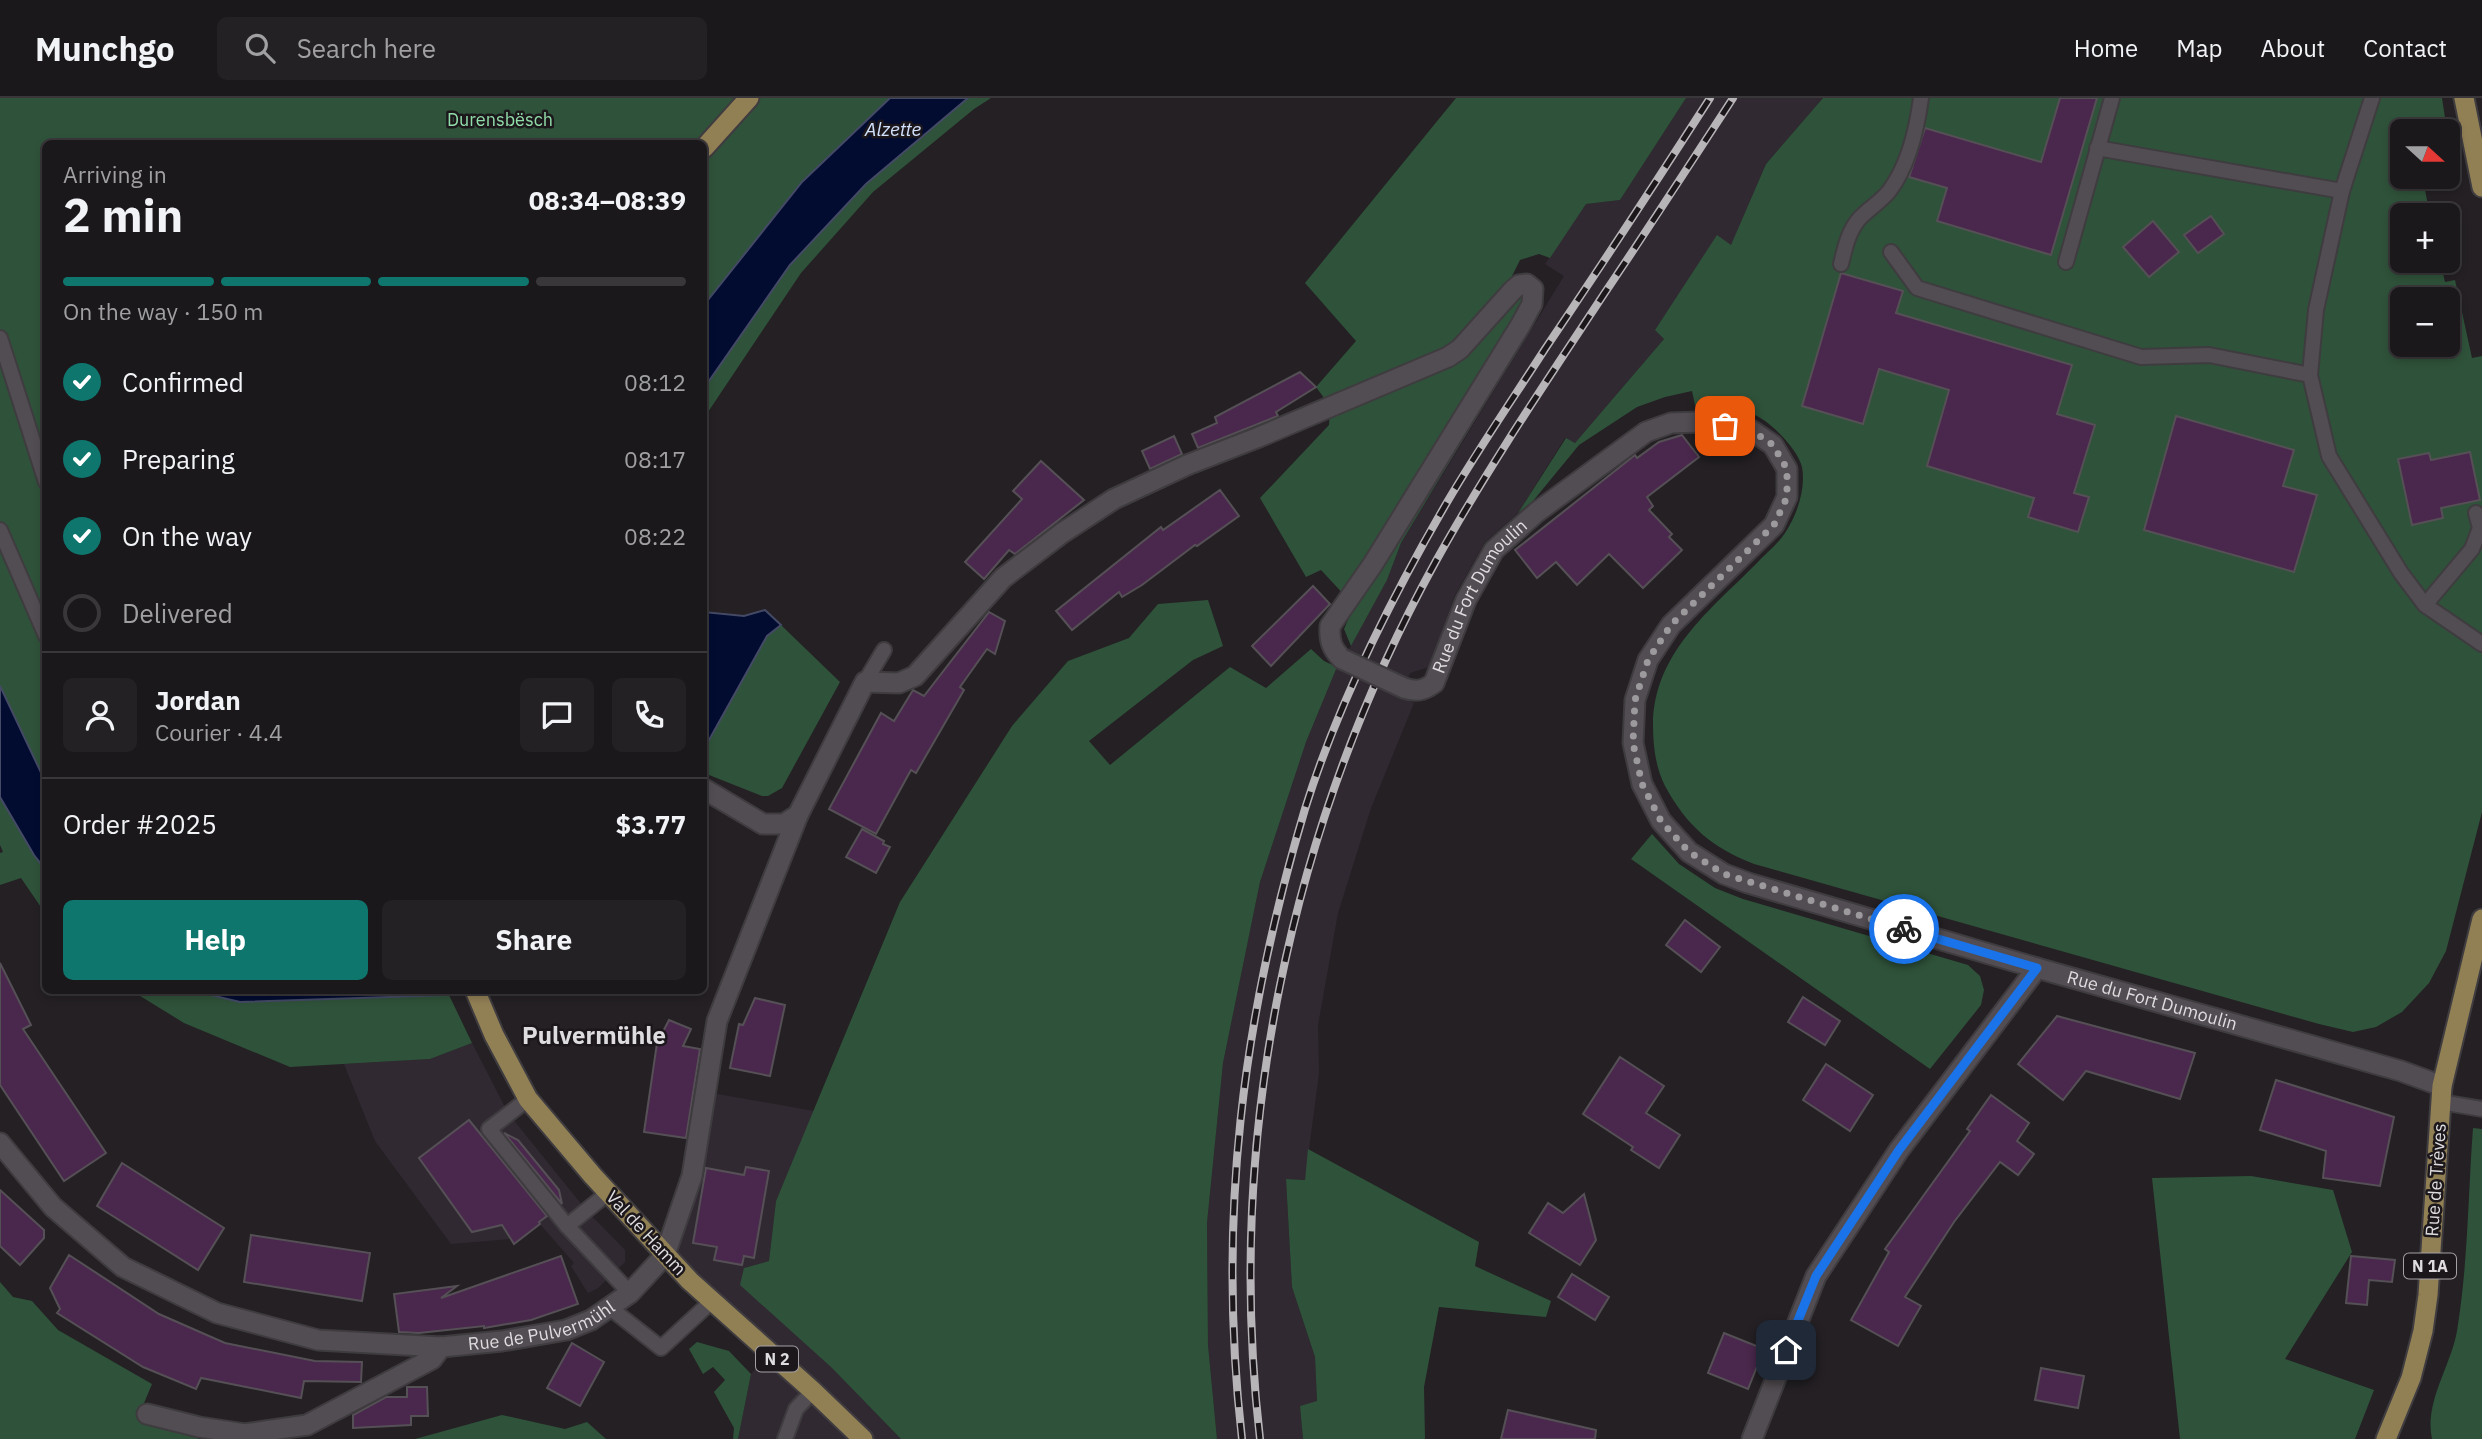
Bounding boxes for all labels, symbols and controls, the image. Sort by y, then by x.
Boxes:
search box [217,17,707,80]
text: Munchgo [35,27,175,70]
icon: search [241,29,279,67]
text: Search here [297,31,436,65]
text: Home [2074,32,2138,64]
text: Map [2176,32,2222,64]
text: About [2260,32,2325,64]
text: Contact [2363,32,2447,64]
park label: Durensbësch [447,108,553,131]
water label: Alzette [864,117,922,141]
north arrow [2390,119,2460,189]
map controls [2390,119,2460,357]
text: Arriving in [63,159,167,189]
text: 08:34–08:39 [529,183,686,217]
text: 2 min [63,185,183,245]
button: + [2390,203,2460,273]
button: − [2390,287,2460,357]
text: On the way · 150 m [63,296,263,326]
icon: check [63,363,101,401]
text: Confirmed [122,365,244,399]
text: 08:12 [624,367,686,397]
pin [1695,396,1755,456]
icon: bag [1706,407,1744,445]
icon: check [63,440,101,478]
text: Preparing [122,442,235,476]
text: 08:17 [624,444,686,474]
street label: Rue du Fort Dumoulin [1427,514,1532,677]
icon: check [63,517,101,555]
text: On the way [122,519,252,553]
text: 08:22 [624,521,686,551]
text: Delivered [122,596,233,630]
button: person [63,678,137,752]
button: chat [520,678,594,752]
button: phone [612,678,686,752]
text: Jordan [155,683,241,717]
text: Courier · 4.4 [155,717,283,747]
text: Order #2025 [63,807,217,841]
text: $3.77 [616,807,686,841]
courier [1869,894,1939,964]
button: Help [63,900,368,980]
button: Share [382,900,686,980]
icon: bike [1885,910,1923,948]
street label: Rue du Fort Dumoulin [2065,965,2240,1035]
district label: Pulvermühle [522,1019,666,1051]
street label: Rue de Trèves [2420,1123,2451,1237]
street label: Val de Hamm [601,1186,691,1280]
road number: N 1A [2404,1254,2456,1278]
street label: Rue de Pulvermühl [467,1295,619,1355]
pin [1756,1320,1816,1380]
icon: home [1767,1331,1805,1369]
road number: N 2 [756,1346,798,1372]

